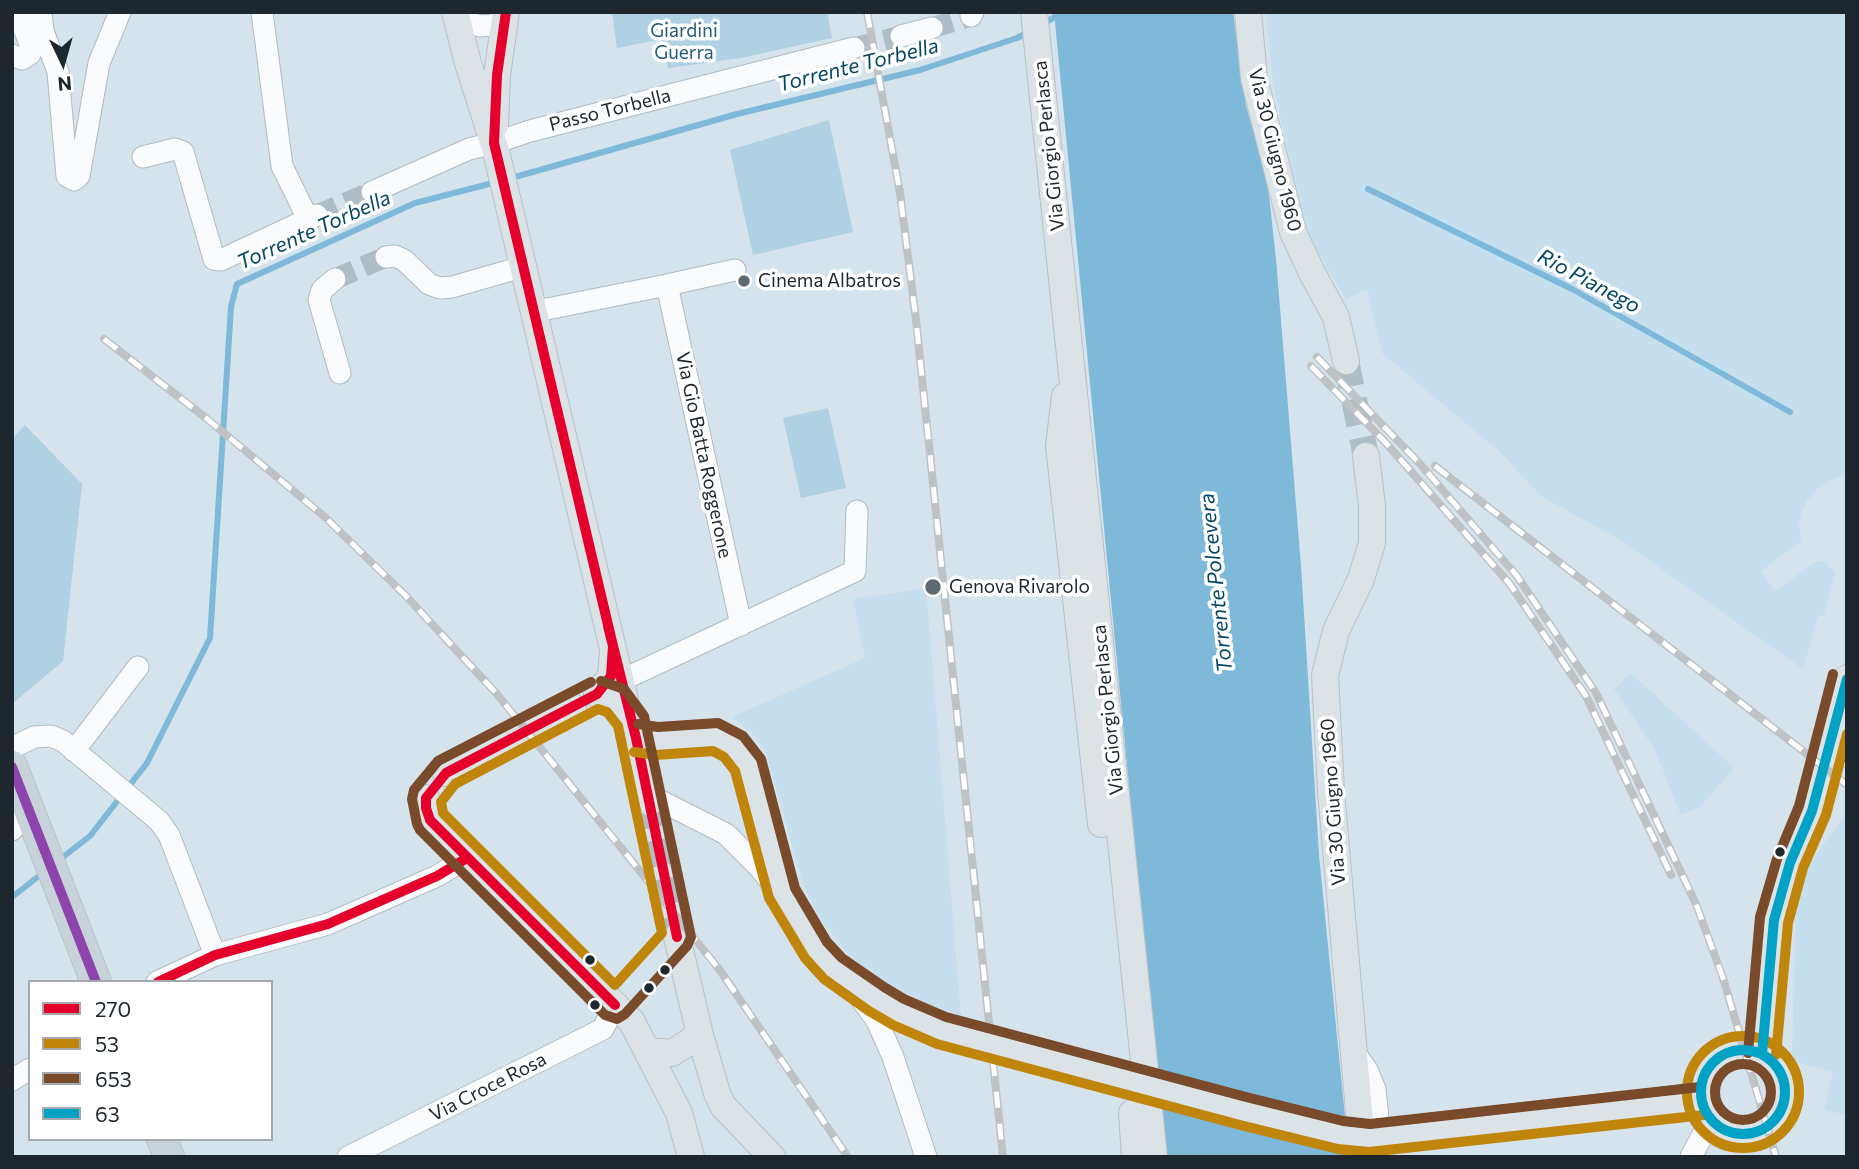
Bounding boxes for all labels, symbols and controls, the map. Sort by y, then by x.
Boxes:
park label: Giardini Guerra [650,20,718,64]
north arrow [28,28,98,98]
water label: Torrente Torbella [775,33,941,97]
street label: Via Giorgio Perlasca [1029,60,1069,232]
street label: Via 30 Giugno 1960 [1244,66,1306,234]
text: N [57,72,73,96]
street label: Passo Torbella [547,84,673,136]
water label: Torrente Torbella [233,185,395,275]
water label: Rio Pianego [1533,243,1645,319]
place label: Cinema Albatros [758,270,901,292]
marker: Cinema Albatros [736,273,752,289]
street label: Via Gio Batta Roggerone [671,350,737,560]
water label: Torrente Polcevera [1194,492,1238,674]
place label: Genova Rivarolo [949,576,1090,598]
marker: Genova Rivarolo [923,577,943,597]
street label: Via Giorgio Perlasca [1088,624,1128,796]
street label: Via 30 Giugno 1960 [1316,718,1350,886]
unlabelled marker [1773,845,1787,859]
unlabelled marker [583,953,597,967]
unlabelled marker [658,963,672,977]
legend [28,980,273,1141]
unlabelled marker [642,981,656,995]
text: 270 [95,996,131,1021]
unlabelled marker [588,998,602,1012]
text: 53 [95,1031,119,1056]
street label: Via Croce Rosa [426,1048,550,1126]
text: 653 [95,1066,132,1091]
text: 63 [95,1101,120,1126]

